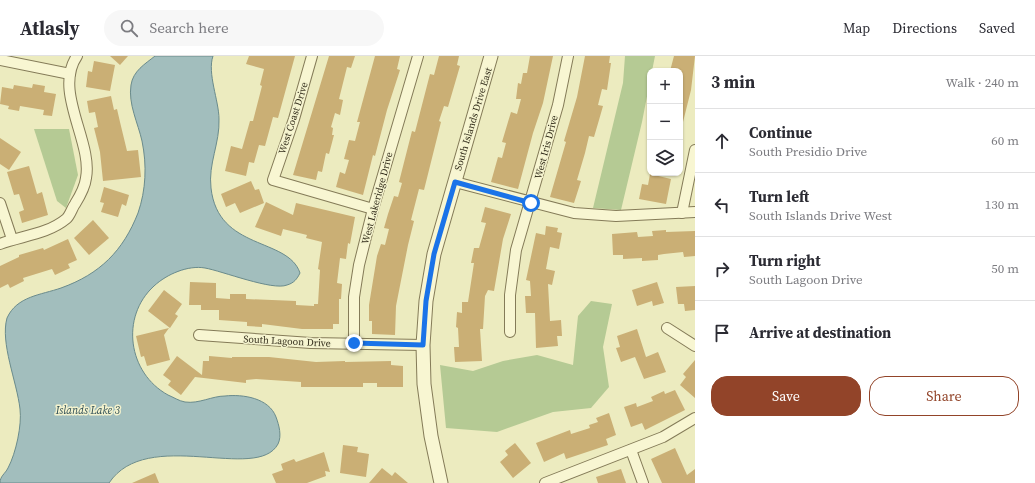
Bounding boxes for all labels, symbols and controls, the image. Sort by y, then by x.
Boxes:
search box [104,10,384,46]
text: Atlasly [20,15,80,41]
icon: search [118,17,140,39]
text: Search here [150,17,229,38]
text: Map [843,18,870,38]
text: Directions [892,18,957,38]
text: Saved [979,18,1015,38]
street label: South Islands Drive East [451,65,495,172]
map controls [647,68,683,176]
button: + [647,68,683,104]
text: 3 min [711,70,755,94]
text: Walk · 240 m [946,74,1019,91]
street label: West Coast Drive [275,80,311,156]
button: − [647,104,683,140]
street label: West Iris Drive [531,114,561,180]
text: Continue [749,122,812,143]
icon: ahead [711,130,733,152]
text: 60 m [991,132,1019,149]
button: layers [647,140,683,176]
text: South Presidio Drive [749,143,867,160]
street label: West Lakeridge Drive [358,151,396,245]
text: Turn left [749,186,809,207]
route start [522,194,540,212]
icon: left [711,194,733,216]
text: 130 m [985,196,1019,213]
text: South Islands Drive West [749,207,892,224]
text: Turn right [749,250,821,271]
icon: right [711,258,733,280]
text: 50 m [991,260,1019,277]
text: South Lagoon Drive [749,271,863,288]
icon: arrive [711,322,733,344]
text: Arrive at destination [749,322,891,343]
street label: South Lagoon Drive [243,332,331,350]
route end [345,334,363,352]
button: Save [711,376,861,416]
button: Share [869,376,1019,416]
water label: Islands Lake 3 [55,403,121,418]

